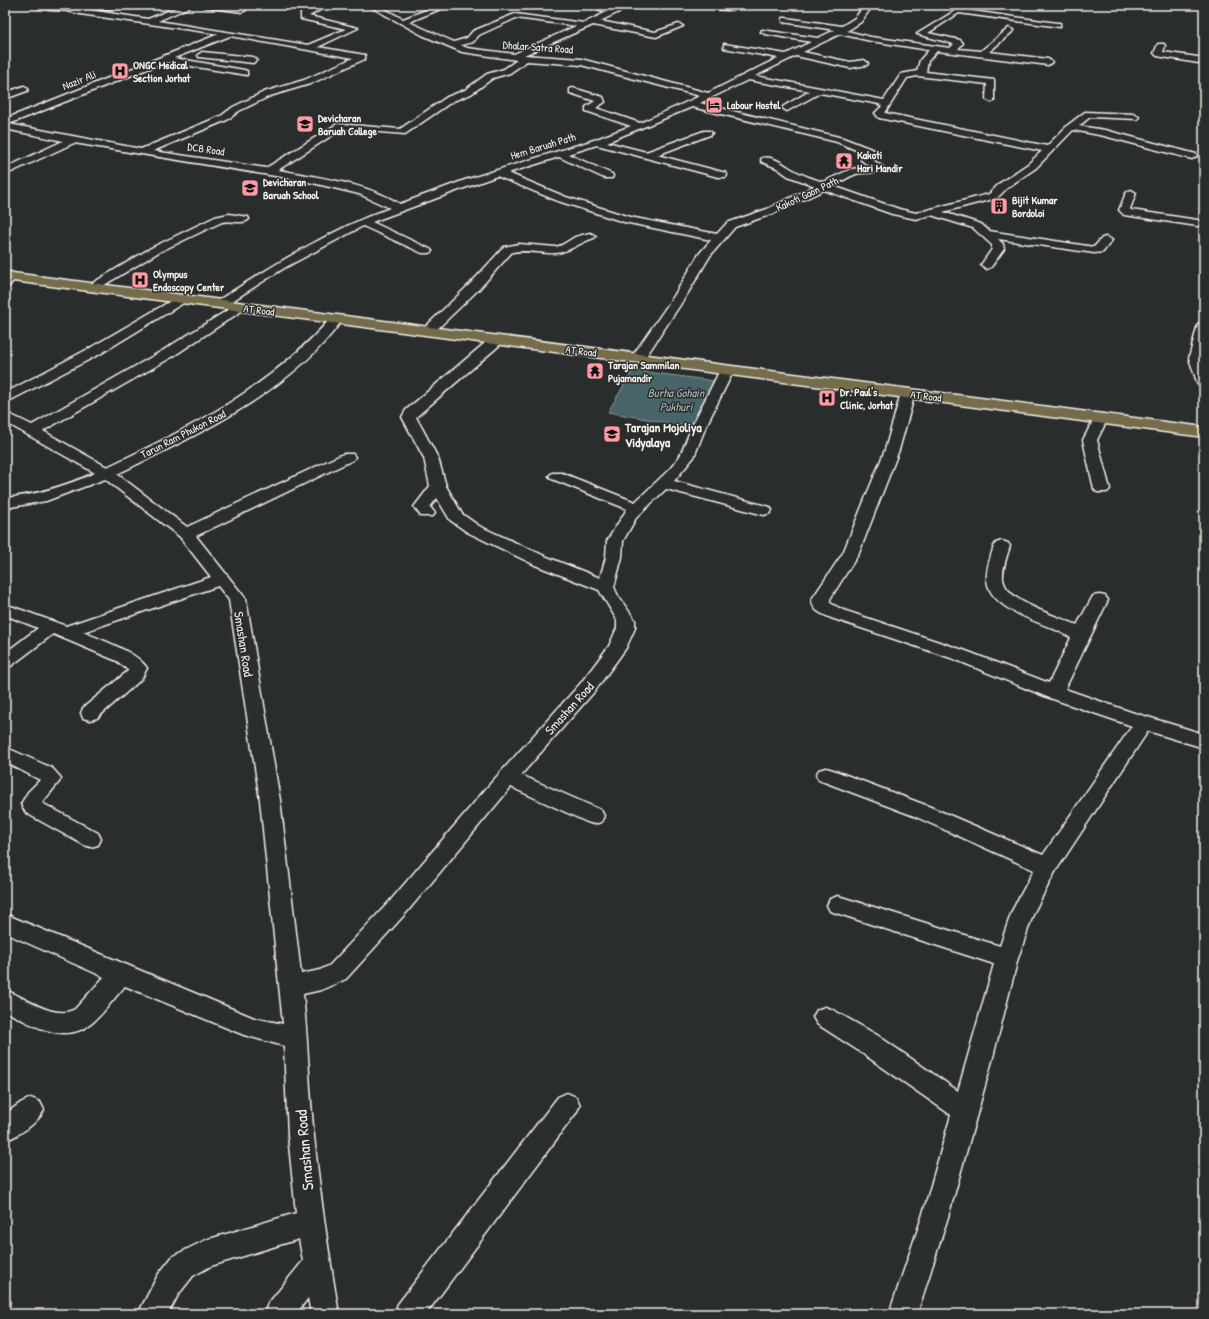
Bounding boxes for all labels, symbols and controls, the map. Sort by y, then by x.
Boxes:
street label: Dhalar Satra Road [502,38,574,56]
place label: ONGC Medical Section Jorhat [133,58,192,85]
hospital icon: ONGC Medical Section Jorhat [110,61,130,81]
street label: Nazir Ali [60,67,98,93]
hotel icon: Labour Hostel [704,95,724,115]
place label: Labour Hostel [727,98,782,112]
place label: Devicharan Baruah College [318,111,377,139]
school or university icon: Devicharan Baruah College [295,114,315,134]
street label: Hem Baruah Path [509,129,578,163]
street label: DCB Road [187,139,226,159]
place label: Kakoti Hari Mandir [857,148,903,175]
temple icon: Kakoti Hari Mandir [834,151,854,171]
street label: Kakoti Gaon Path [774,173,841,215]
place label: Devicharan Baruah School [263,175,320,202]
school or university icon: Devicharan Baruah School [240,178,260,198]
place label: Bijit Kumar Bordoloi [1012,193,1058,220]
building icon: Bijit Kumar Bordoloi [989,196,1009,216]
place label: Olympus Endoscopy Center [153,267,225,295]
hospital icon: Olympus Endoscopy Center [130,270,150,290]
street label: AT Road [243,301,276,319]
street label: AT Road [565,342,598,360]
place label: Tarajan Sammilan Pujamandir [607,358,679,386]
temple icon: Tarajan Sammilan Pujamandir [585,361,605,381]
water label: Burha Gohain Pukhuri [648,384,706,415]
place label: Dr. Paul's Clinic, Jorhat [840,385,895,412]
street label: AT Road [910,387,943,405]
hospital icon: Dr. Paul's Clinic, Jorhat [817,388,837,408]
street label: Tarun Ram Phukon Road [138,406,229,462]
place label: Tarajan Mojoliya Vidyalaya [624,418,702,452]
school or university icon: Tarajan Mojoliya Vidyalaya [602,424,622,444]
street label: Smashan Road [230,610,258,678]
street label: Smashan Road [540,678,598,738]
street label: Smashan Road [290,1109,318,1191]

